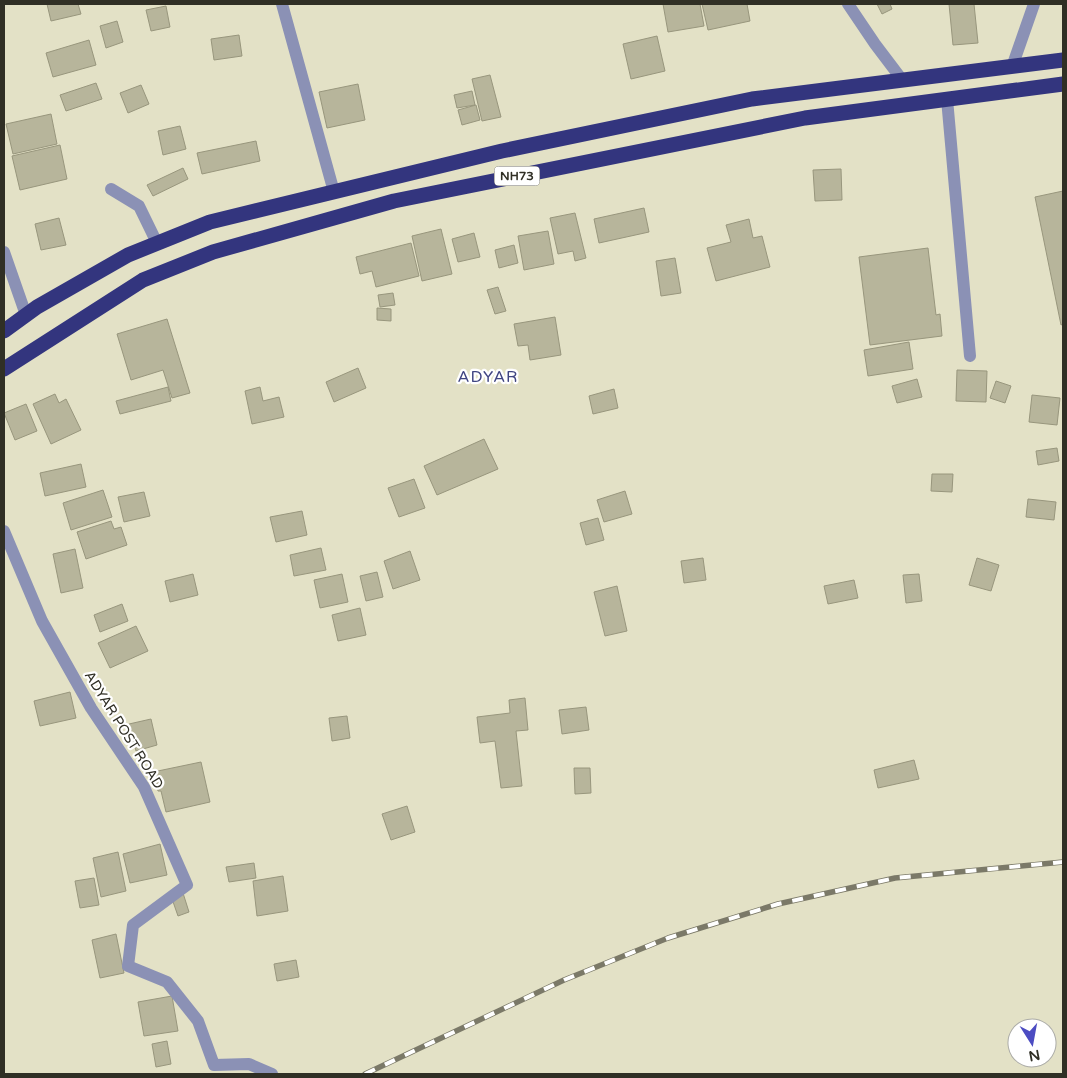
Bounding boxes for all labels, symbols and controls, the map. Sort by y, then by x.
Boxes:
road number: NH73 [494,167,540,186]
district label: ADYAR [457,367,519,387]
street label: ADYAR POST ROAD [81,668,167,792]
north arrow [1007,1018,1057,1068]
text: N [1027,1046,1042,1065]

